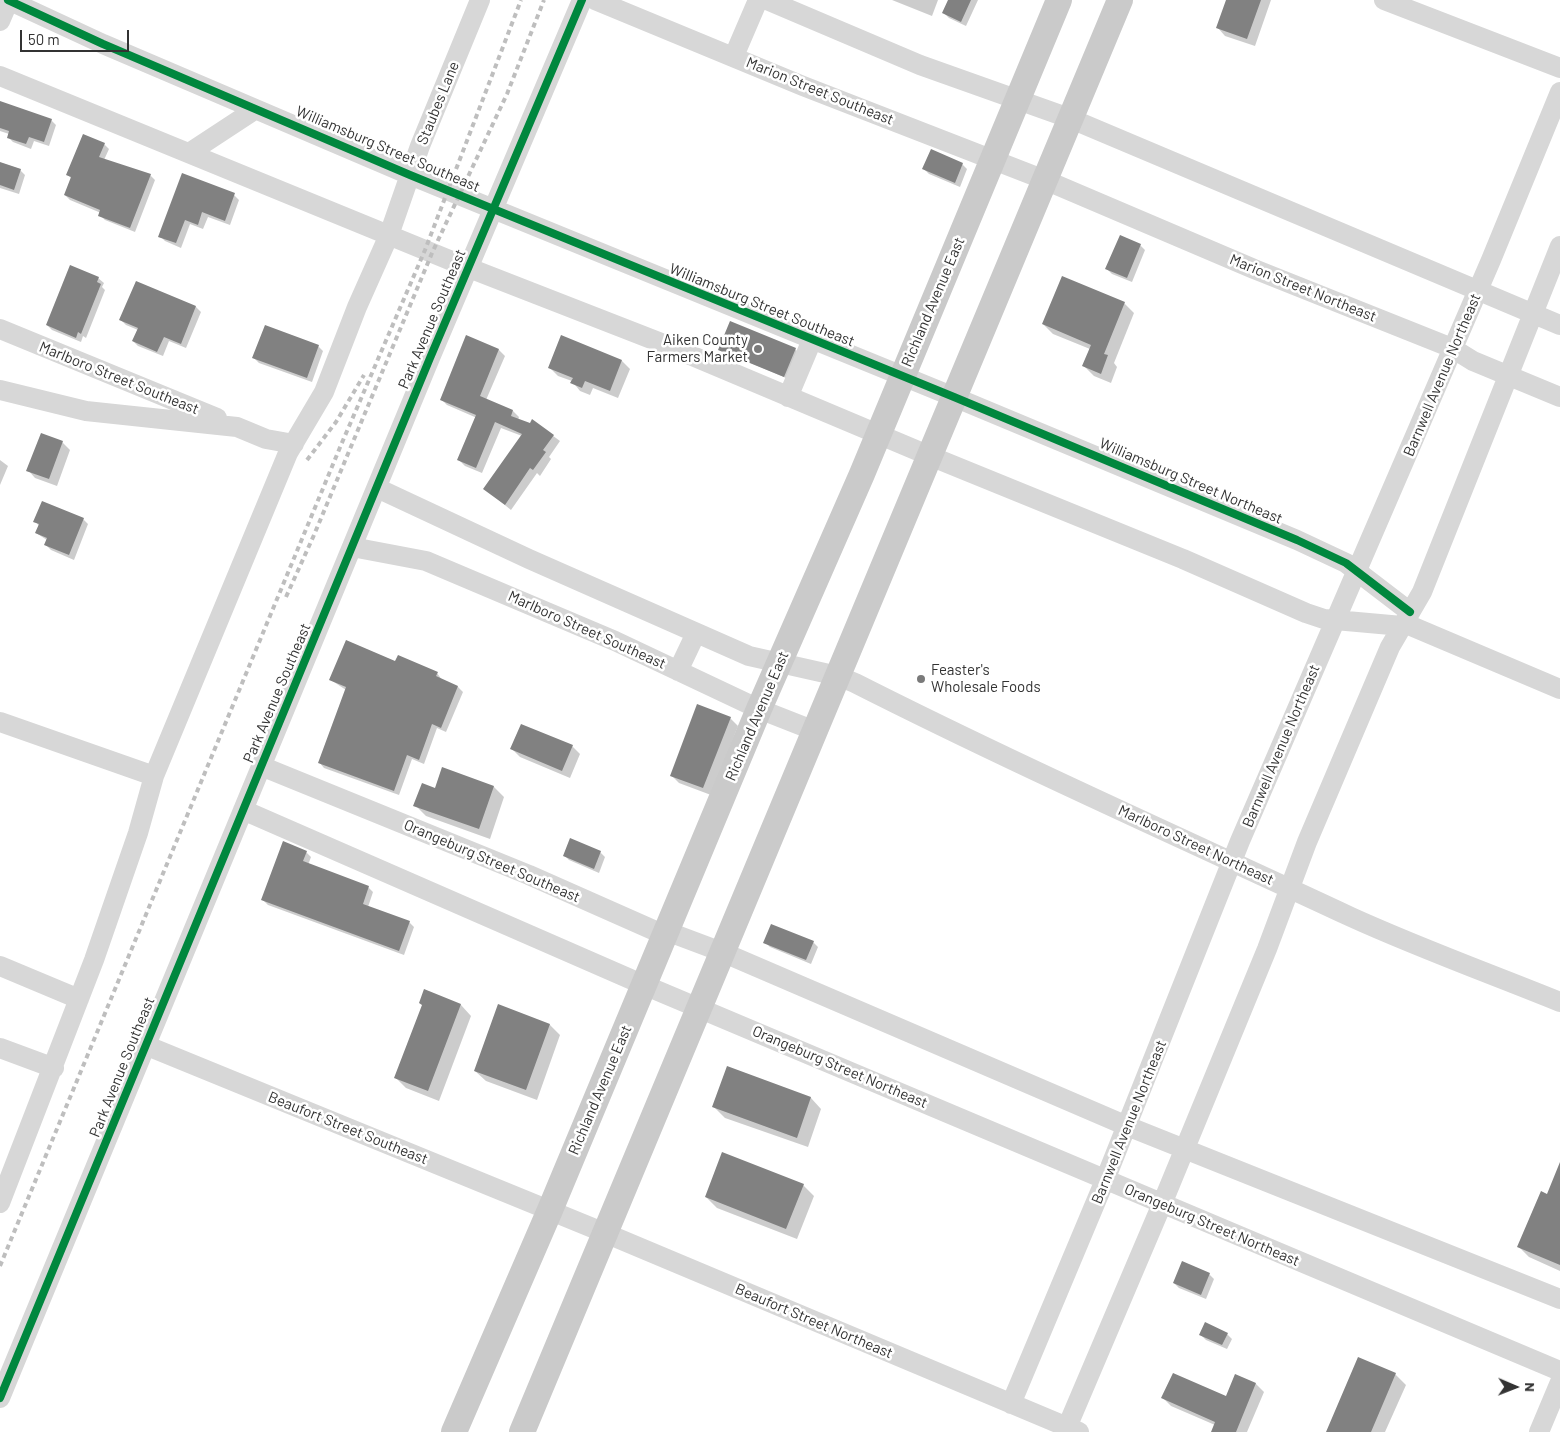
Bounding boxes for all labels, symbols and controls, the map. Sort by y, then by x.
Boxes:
scale bar [22,20,131,52]
text: 50 m [28,30,60,48]
street label: Marion Street Southeast [744,53,896,129]
street label: Staubes Lane [413,59,463,147]
street label: Williamsburg Street Southeast [293,102,483,196]
street label: Richland Avenue East [898,234,968,370]
street label: Park Avenue Southeast [394,247,470,391]
street label: Marion Street Northeast [1227,250,1379,326]
street label: Williamsburg Street Southeast [667,260,857,350]
street label: Barnwell Avenue Northeast [1399,291,1485,459]
place label: Aiken County Farmers Market [646,331,748,366]
street label: Marlboro Street Southeast [36,338,202,418]
marker: Aiken County Farmers Market [752,343,764,355]
street label: Williamsburg Street Northeast [1097,434,1285,528]
street label: Marlboro Street Southeast [505,587,669,673]
street label: Park Avenue Southeast [239,621,315,765]
street label: Richland Avenue East [722,648,792,784]
place label: Feaster's Wholesale Foods [931,661,1041,696]
street label: Barnwell Avenue Northeast [1238,662,1324,830]
marker: Feaster's Wholesale Foods [915,673,927,685]
street label: Marlboro Street Northeast [1115,801,1277,889]
street label: Orangeburg Street Southeast [401,816,583,906]
street label: Park Avenue Southeast [86,994,158,1140]
street label: Richland Avenue East [565,1022,635,1158]
street label: Orangeburg Street Northeast [750,1022,930,1112]
street label: Barnwell Avenue Northeast [1088,1037,1170,1207]
street label: Beaufort Street Southeast [266,1088,430,1168]
street label: Orangeburg Street Northeast [1122,1180,1302,1270]
street label: Beaufort Street Northeast [732,1280,896,1362]
north arrow [1490,1362,1540,1412]
text: N [1522,1382,1539,1392]

